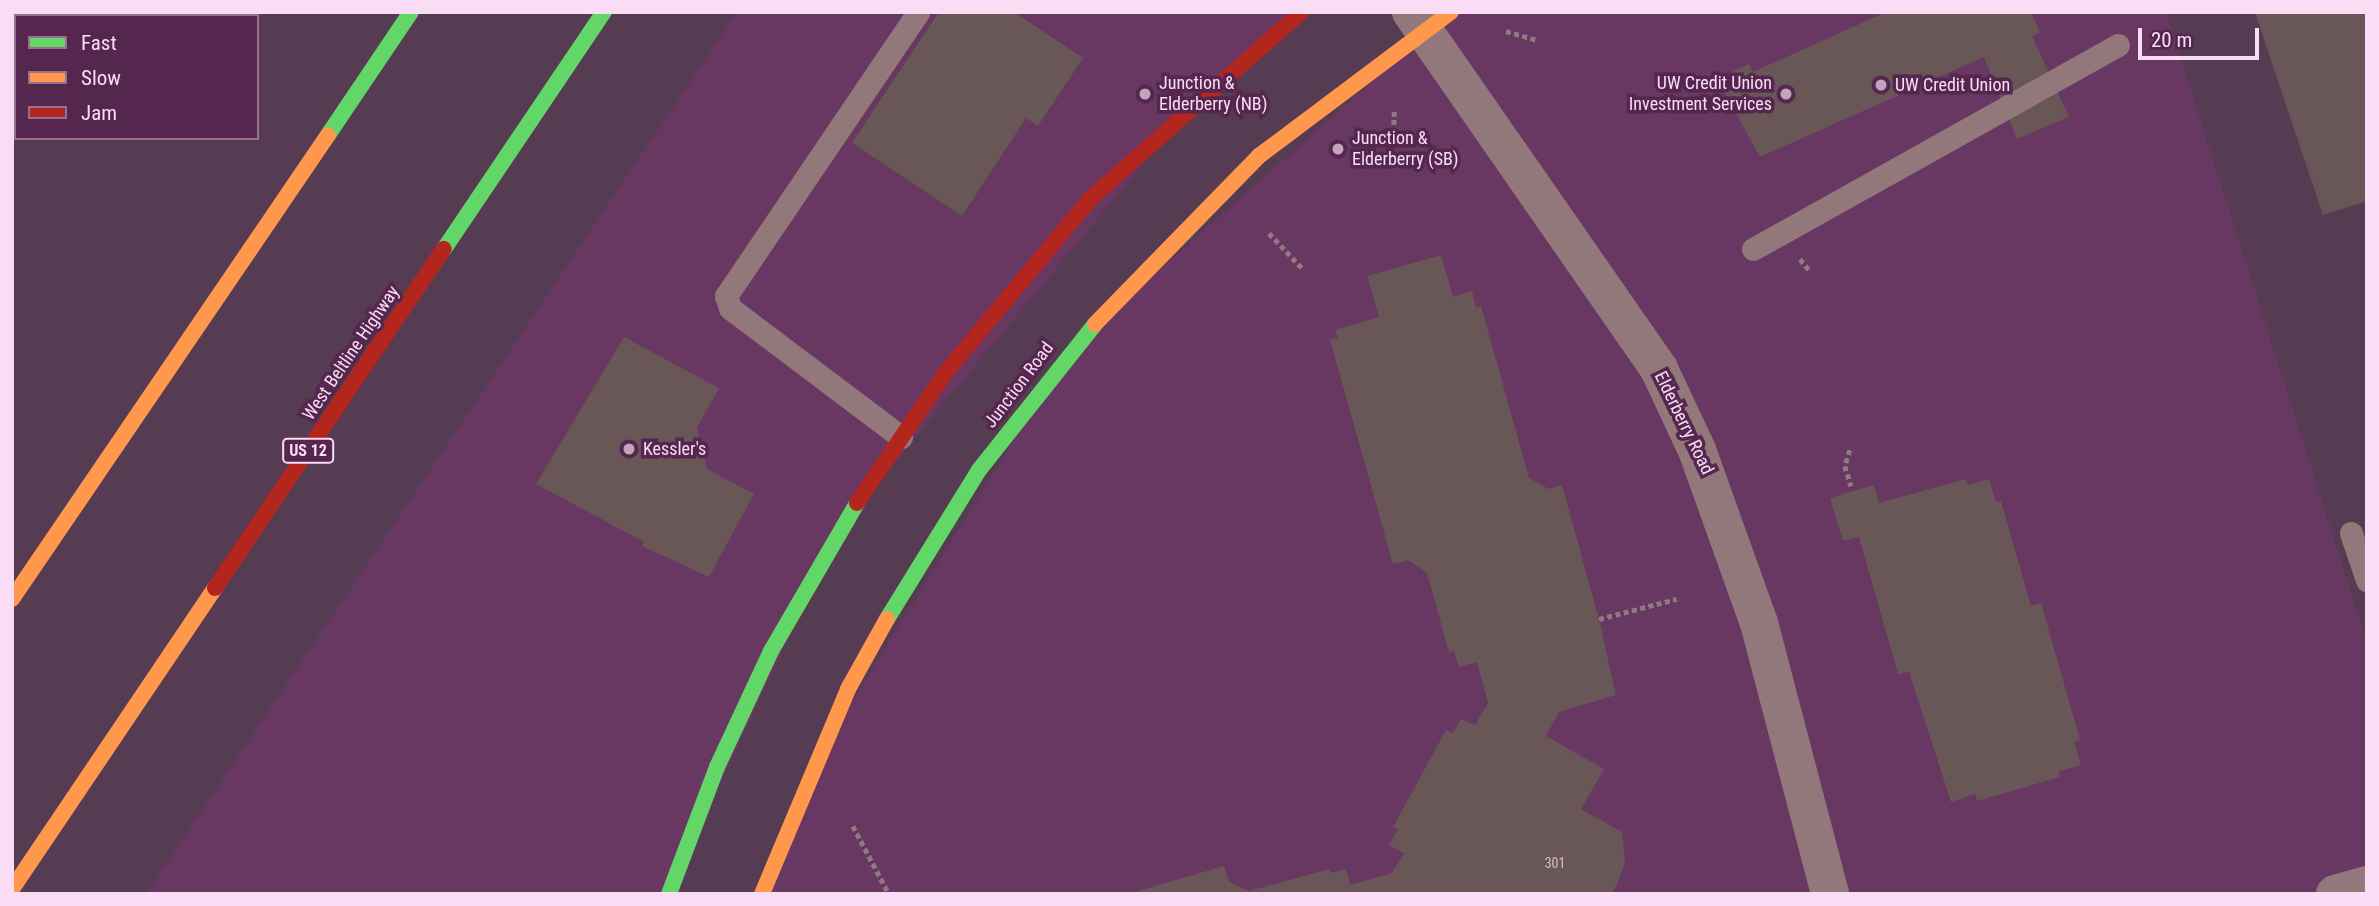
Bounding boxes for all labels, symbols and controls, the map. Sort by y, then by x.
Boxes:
legend [14,14,259,140]
scale bar [2141,14,2262,58]
text: 20 m [2151,28,2192,52]
text: Fast [81,31,117,55]
text: Slow [81,66,121,90]
place label: Junction & Elderberry (NB) [1159,73,1267,116]
place label: UW Credit Union Investment Services [1629,73,1772,116]
place label: UW Credit Union [1895,74,2010,96]
marker: UW Credit Union [1873,77,1889,93]
marker: Junction & Elderberry (NB) [1137,86,1153,102]
marker: UW Credit Union Investment Services [1778,86,1794,102]
text: Jam [81,101,117,125]
place label: Junction & Elderberry (SB) [1352,128,1459,170]
marker: Junction & Elderberry (SB) [1330,141,1346,157]
street label: West Beltline Highway [298,282,404,424]
street label: Junction Road [980,338,1058,432]
street label: Elderberry Road [1650,368,1718,478]
road number: US 12 [282,438,334,464]
place label: Kessler's [643,438,706,460]
marker: Kessler's [621,441,637,457]
house number: 301 [1545,855,1565,871]

